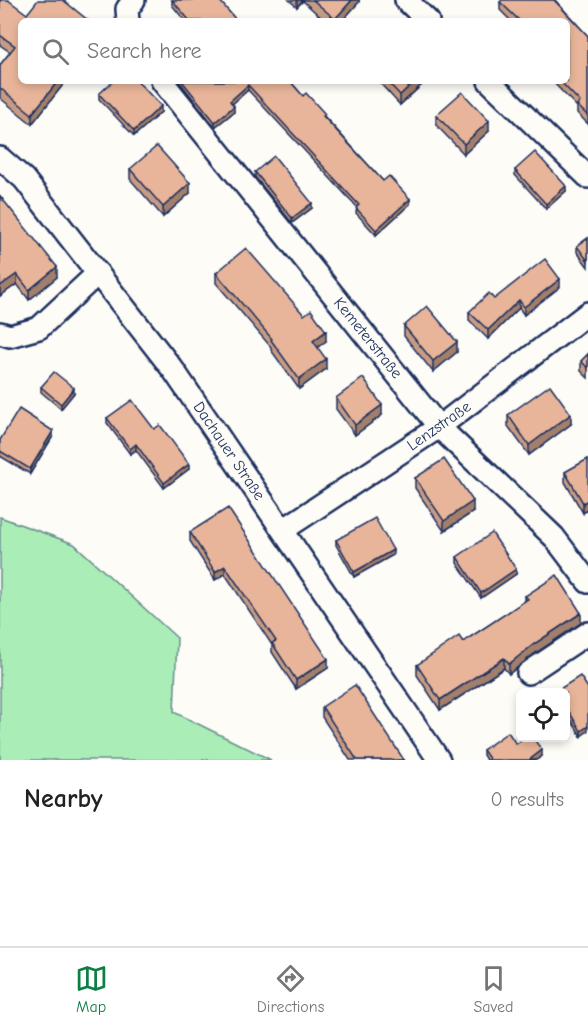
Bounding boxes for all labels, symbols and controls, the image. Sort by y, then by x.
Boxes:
search box [18,18,570,84]
icon: search [39,35,72,68]
text: Search here [87,38,202,64]
street label: Kemeterstraße [330,294,406,382]
street label: Dachauer Straße [189,398,269,504]
street label: Lenzstraße [404,398,474,454]
map controls [516,688,570,742]
button: locate [516,688,570,742]
text: Nearby [24,784,103,814]
text: 0 results [491,788,564,811]
tab: Map [75,962,108,1016]
tab: Directions [257,962,324,1016]
tab: Saved [473,962,513,1016]

